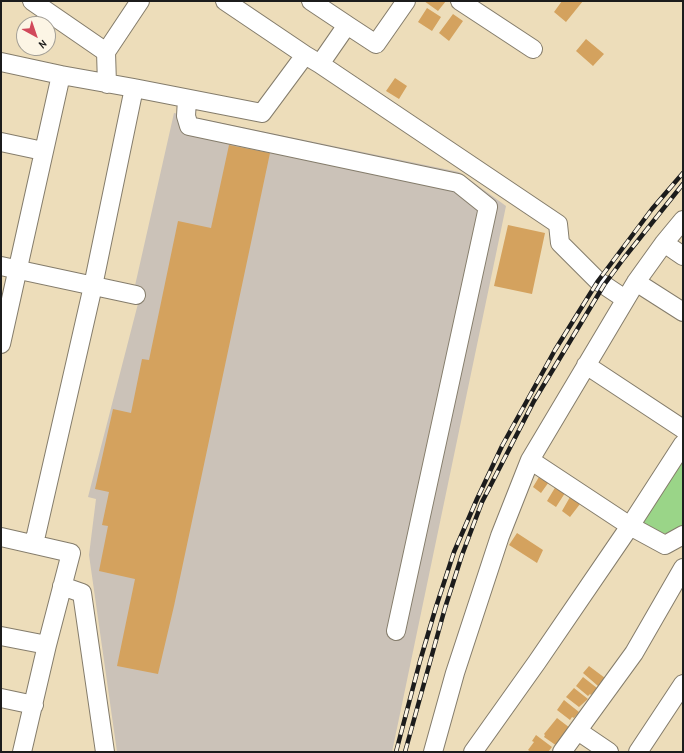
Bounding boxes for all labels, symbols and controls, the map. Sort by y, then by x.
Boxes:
north arrow [16,16,56,56]
text: N [36,37,50,52]

